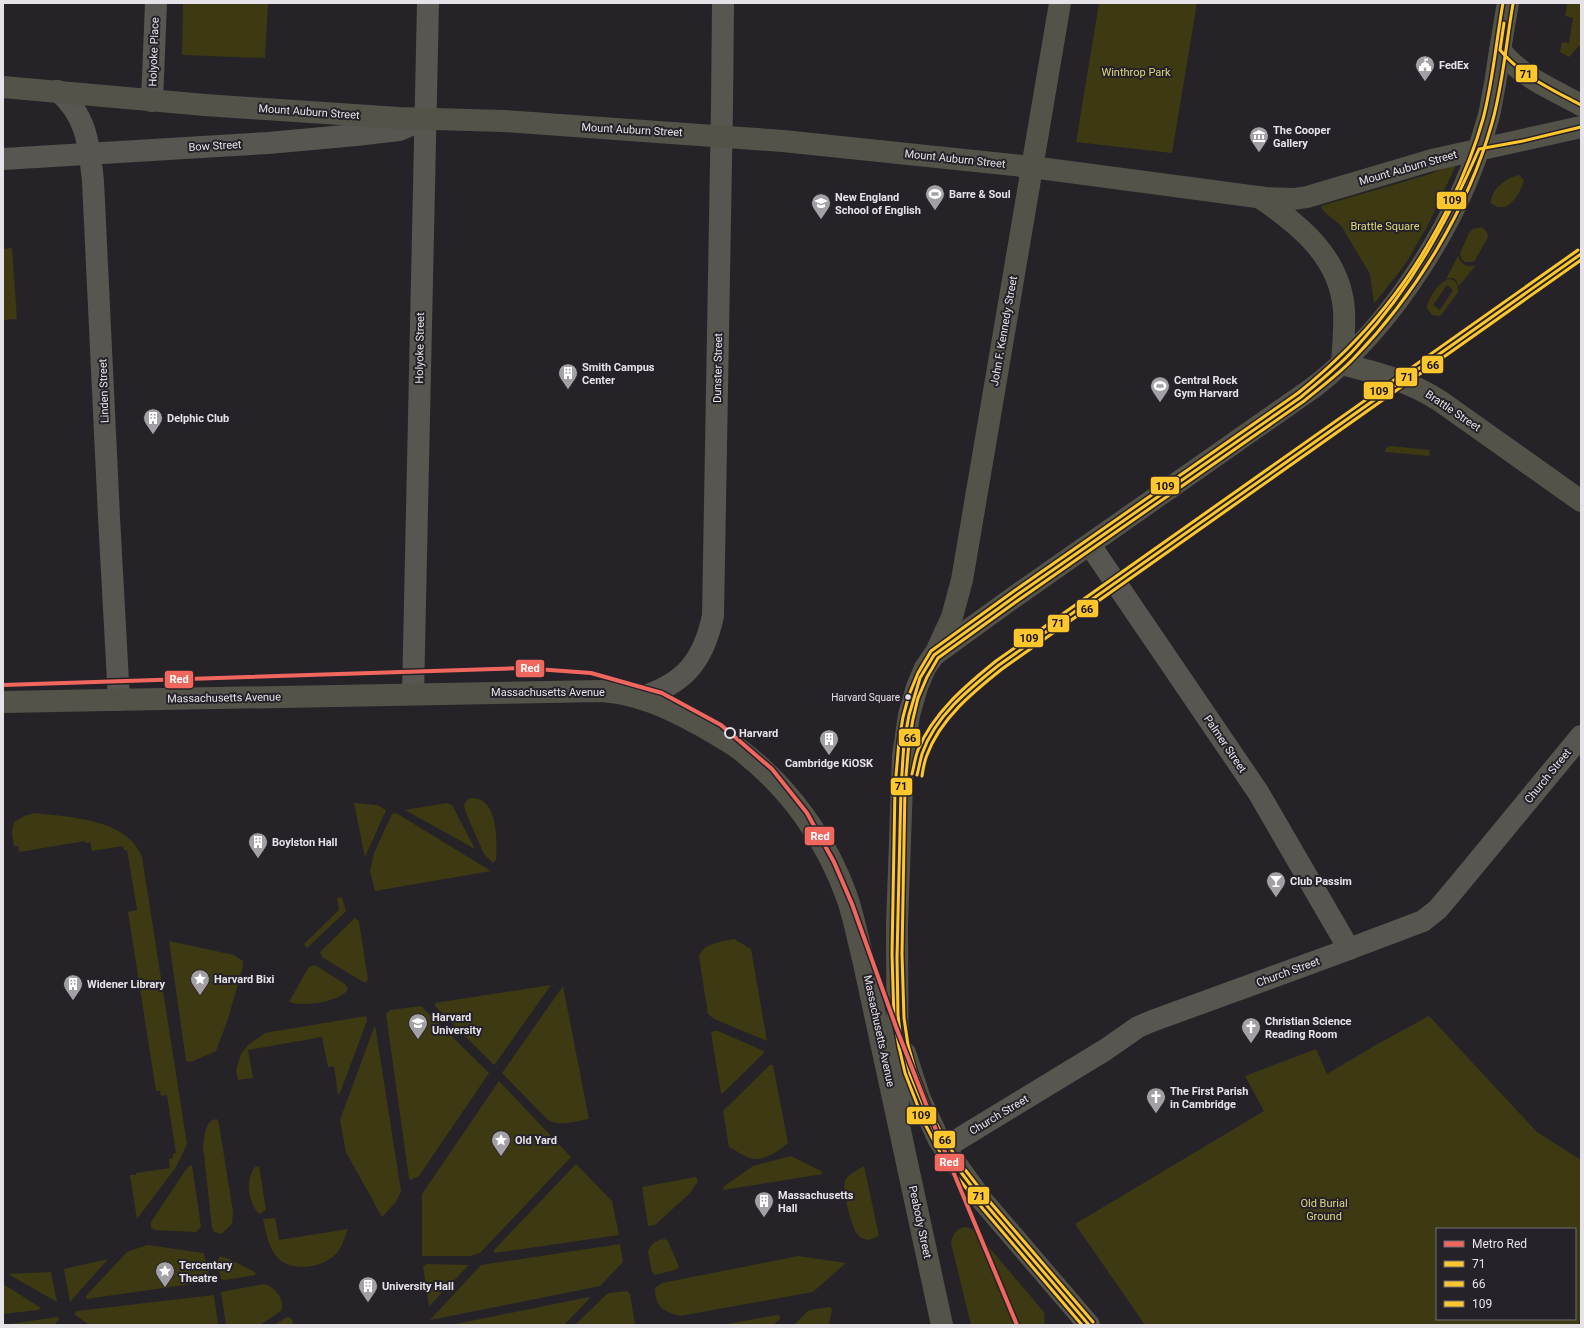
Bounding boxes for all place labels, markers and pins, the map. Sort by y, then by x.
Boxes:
public building icon: FedEx [1414,54,1436,82]
place label: FedEx [1439,59,1469,72]
place label: The Cooper Gallery [1273,124,1330,150]
museum icon: The Cooper Gallery [1248,125,1270,153]
sports icon: Barre & Soul [924,183,946,211]
place label: Barre & Soul [949,188,1011,201]
place label: New England School of English [835,191,921,217]
school or university icon: New England School of English [810,192,832,220]
place label: Smith Campus Center [582,361,655,387]
building icon: Smith Campus Center [557,362,579,390]
place label: Central Rock Gym Harvard [1174,374,1239,400]
sports icon: Central Rock Gym Harvard [1149,375,1171,403]
building icon: Delphic Club [142,407,164,435]
place label: Delphic Club [167,412,229,425]
place label: Harvard Square [831,692,900,703]
marker: Harvard Square [903,692,913,702]
marker: Harvard [724,727,736,739]
place label: Harvard [739,727,778,740]
building icon: Cambridge KiOSK [818,728,840,756]
place label: Cambridge KiOSK [785,757,874,770]
building icon: Boylston Hall [247,831,269,859]
place label: Boylston Hall [272,836,337,849]
bar icon: Club Passim [1265,870,1287,898]
place label: Club Passim [1290,875,1352,888]
place icon: Harvard Bixi [189,968,211,996]
building icon: Widener Library [62,973,84,1001]
place label: Harvard Bixi [214,973,275,986]
place label: Widener Library [87,978,165,991]
place label: Harvard University [432,1011,482,1037]
school or university icon: Harvard University [407,1012,429,1040]
place label: Christian Science Reading Room [1265,1015,1352,1041]
church icon: Christian Science Reading Room [1240,1016,1262,1044]
place label: The First Parish in Cambridge [1170,1085,1248,1111]
church icon: The First Parish in Cambridge [1145,1086,1167,1114]
place icon: Old Yard [490,1129,512,1157]
place label: Old Yard [515,1134,557,1147]
place label: Massachusetts Hall [778,1189,854,1215]
building icon: Massachusetts Hall [753,1190,775,1218]
place label: Tercentary Theatre [179,1259,233,1285]
place icon: Tercentary Theatre [154,1260,176,1288]
building icon: University Hall [357,1275,379,1303]
place label: University Hall [382,1280,454,1293]

